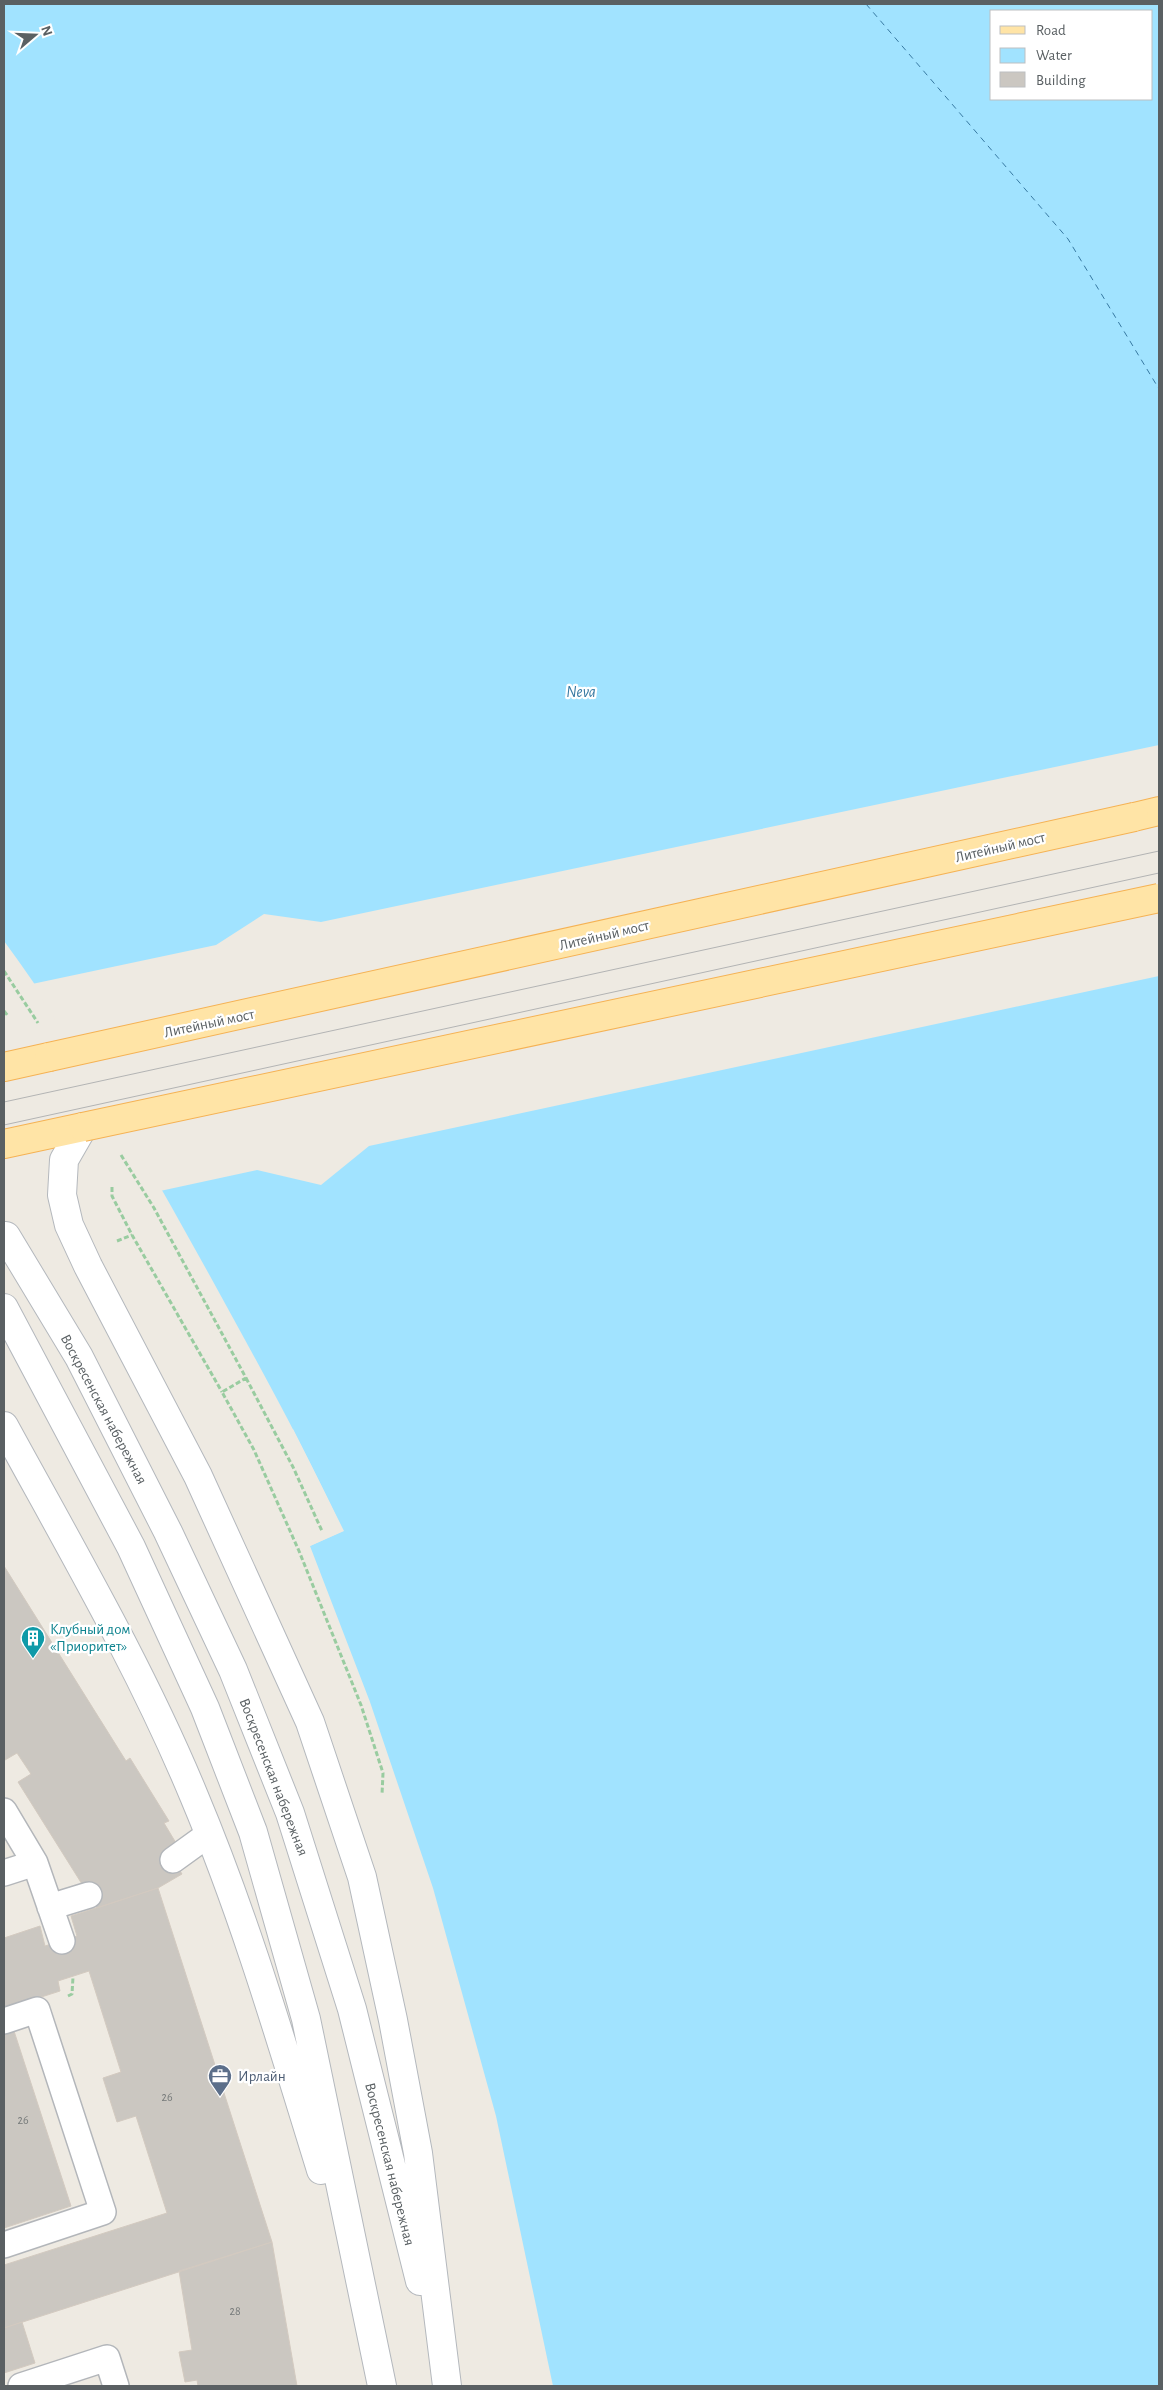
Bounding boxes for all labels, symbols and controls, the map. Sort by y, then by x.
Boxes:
north arrow [10,10,60,60]
legend [990,10,1153,100]
text: Road [1036,23,1066,38]
text: N [38,24,55,38]
text: Water [1036,48,1072,63]
text: Building [1036,73,1086,88]
water label: Neva [566,684,596,700]
street label: Литейный мост [954,830,1047,865]
street label: Литейный мост [558,918,651,953]
street label: Литейный мост [163,1006,256,1040]
street label: Воскресенская набережная [58,1332,150,1487]
place label: Клубный дом «Приоритет» [50,1622,131,1654]
building icon: Клубный дом «Приоритет» [20,1625,46,1659]
street label: Воскресенская набережная [237,1696,311,1858]
office icon: Ирлайн [207,2063,233,2097]
place label: Ирлайн [238,2069,286,2084]
street label: Воскресенская набережная [362,2081,417,2247]
house number: 26 [161,2091,173,2103]
house number: 26 [17,2114,29,2126]
house number: 28 [229,2305,241,2317]

